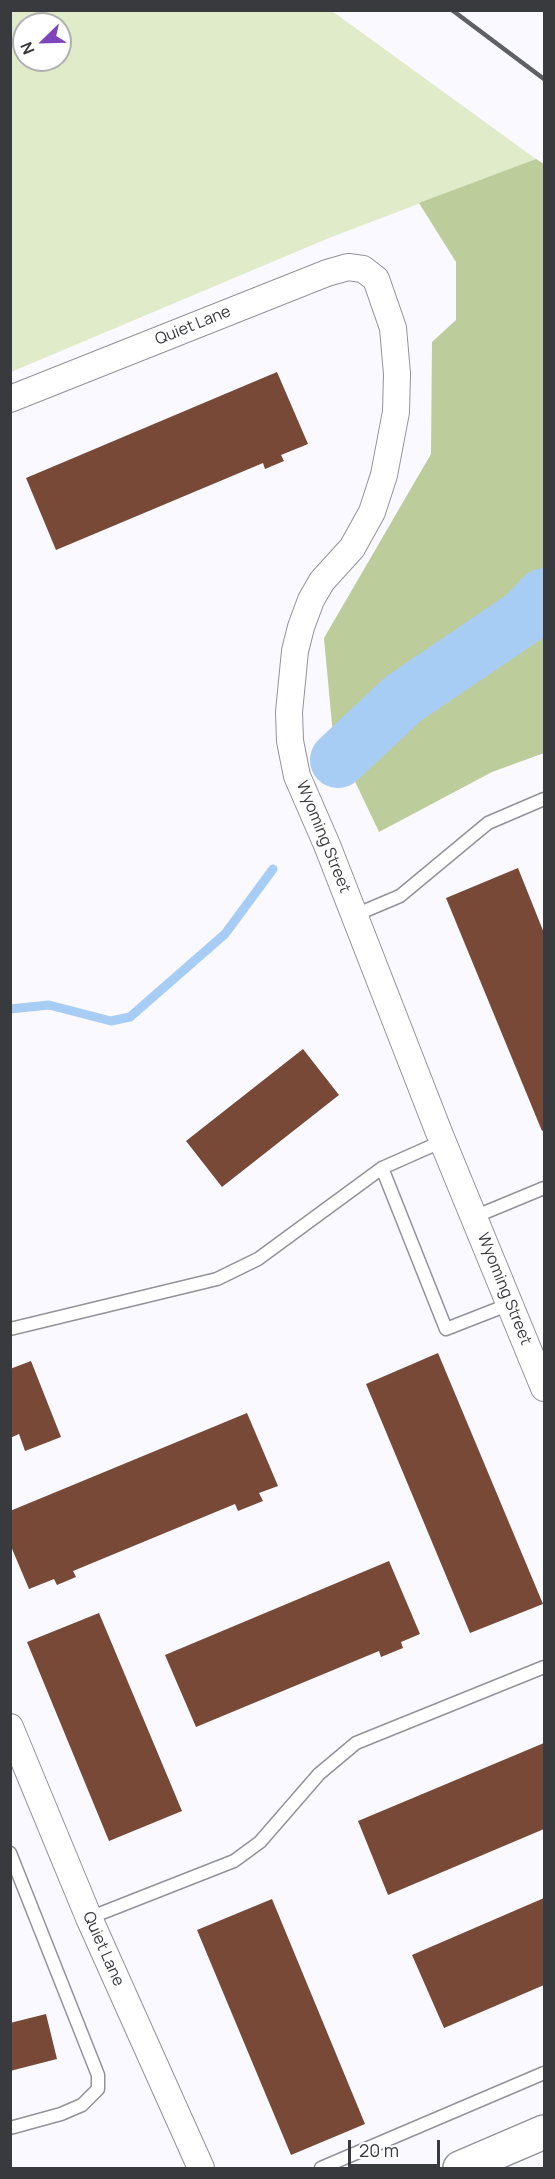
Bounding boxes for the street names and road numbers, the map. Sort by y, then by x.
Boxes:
street label: Quiet Lane [152,302,234,350]
street label: Wyoming Street [292,778,354,896]
street label: Wyoming Street [473,1230,535,1348]
street label: Quiet Lane [78,1909,128,1989]

